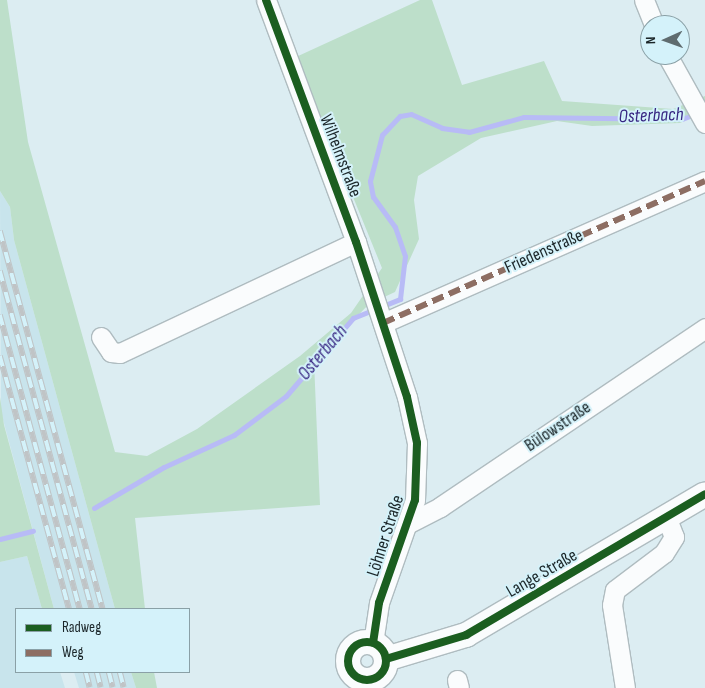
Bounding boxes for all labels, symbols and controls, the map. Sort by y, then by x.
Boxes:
north arrow [640,15,690,65]
text: N [642,36,659,45]
water label: Osterbach [618,103,684,129]
street label: Wilhelmstraße [314,112,366,200]
street label: Friedenstraße [501,225,587,279]
water label: Osterbach [293,321,353,385]
street label: Bülowstraße [521,397,595,457]
street label: Löhner Straße [363,493,409,579]
street label: Lange Straße [503,545,581,603]
legend [15,608,190,673]
text: Radweg [62,618,101,637]
text: Weg [62,643,84,662]

